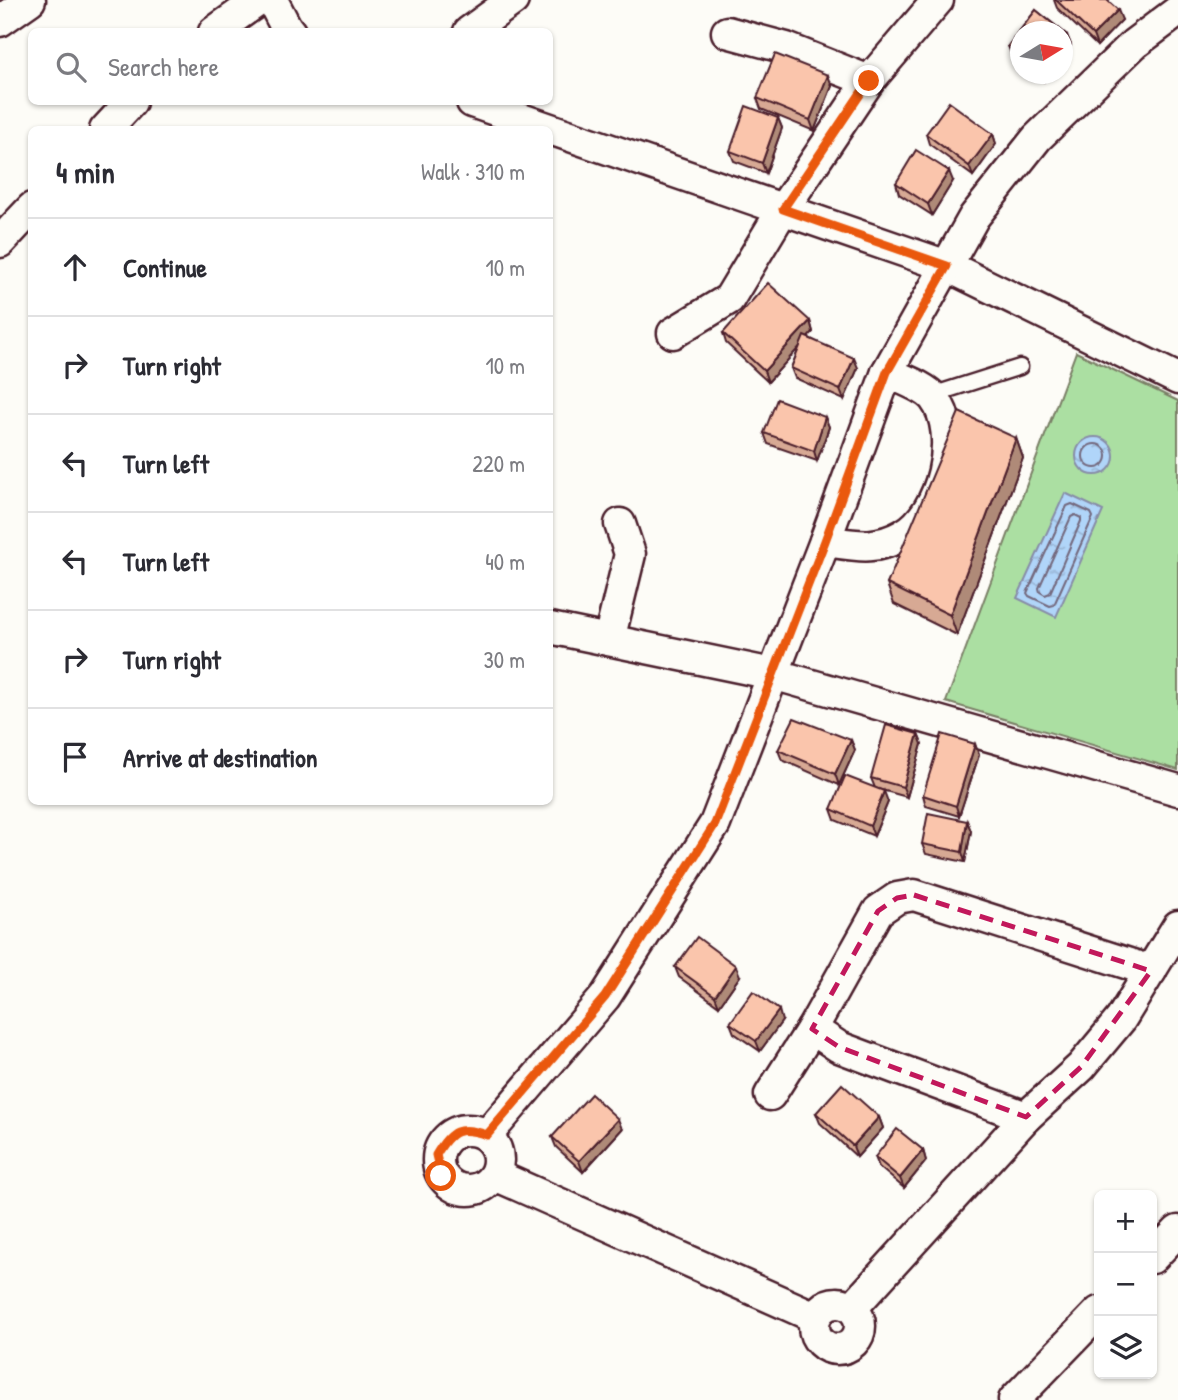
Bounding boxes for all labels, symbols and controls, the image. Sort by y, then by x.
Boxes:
north arrow [1010,21,1073,84]
search box [28,28,553,105]
icon: search [52,48,90,86]
text: Search here [108,49,219,84]
route end [853,65,884,96]
text: 4 min [56,152,115,192]
text: Walk · 310 m [421,156,525,187]
icon: ahead [56,248,94,286]
text: Continue [123,250,207,285]
text: 10 m [485,252,525,283]
icon: right [56,346,94,384]
text: Turn right [123,348,221,383]
text: 10 m [485,350,525,381]
icon: left [56,444,94,482]
text: Turn left [123,446,209,481]
text: 220 m [472,448,525,479]
icon: left [56,542,94,580]
text: Turn left [123,544,209,579]
text: 40 m [485,546,525,577]
icon: right [56,640,94,678]
text: Turn right [123,642,221,677]
text: 30 m [483,644,525,675]
icon: arrive [56,738,94,776]
text: Arrive at destination [123,740,318,775]
route start [425,1160,456,1191]
map controls [1094,1190,1157,1379]
button: + [1094,1190,1157,1253]
button: − [1094,1253,1157,1316]
button: layers [1094,1316,1157,1379]

